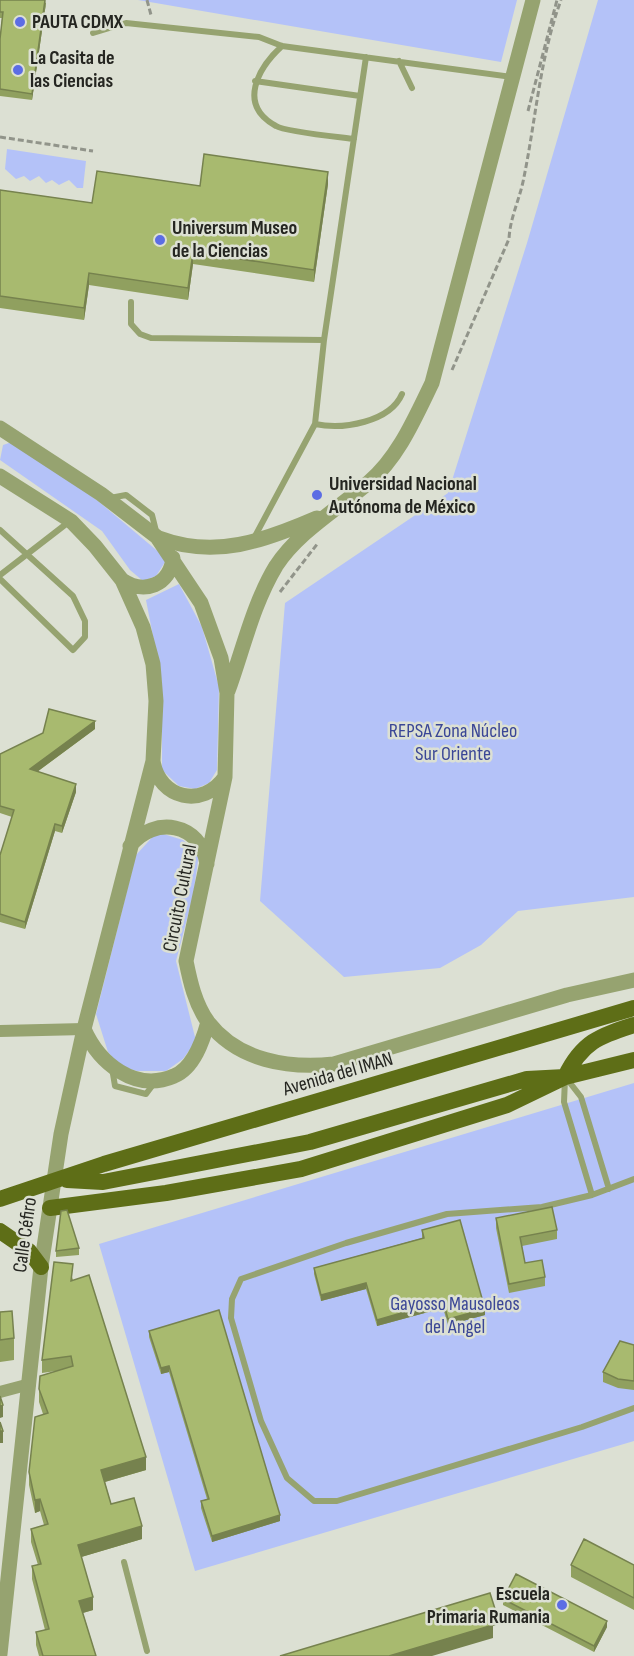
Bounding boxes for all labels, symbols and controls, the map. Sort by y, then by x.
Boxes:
place label: PAUTA CDMX [32,10,124,34]
marker: PAUTA CDMX [13,15,27,29]
place label: La Casita de las Ciencias [30,46,114,93]
marker: La Casita de las Ciencias [11,63,25,77]
place label: Universum Museo de la Ciencias [172,216,297,263]
marker: Universum Museo de la Ciencias [153,233,167,247]
place label: Universidad Nacional Autónoma de México [328,472,477,519]
marker: Universidad Nacional Autónoma de México [310,488,324,502]
park label: REPSA Zona Núcleo Sur Oriente [389,719,517,766]
street label: Circuito Cultural [158,842,202,954]
street label: Avenida del IMAN [279,1047,396,1101]
street label: Calle Céfiro [8,1196,42,1274]
park label: Gayosso Mausoleos del Angel [390,1292,520,1339]
place label: Escuela Primaria Rumania [427,1582,550,1629]
marker: Escuela Primaria Rumania [555,1598,569,1612]

